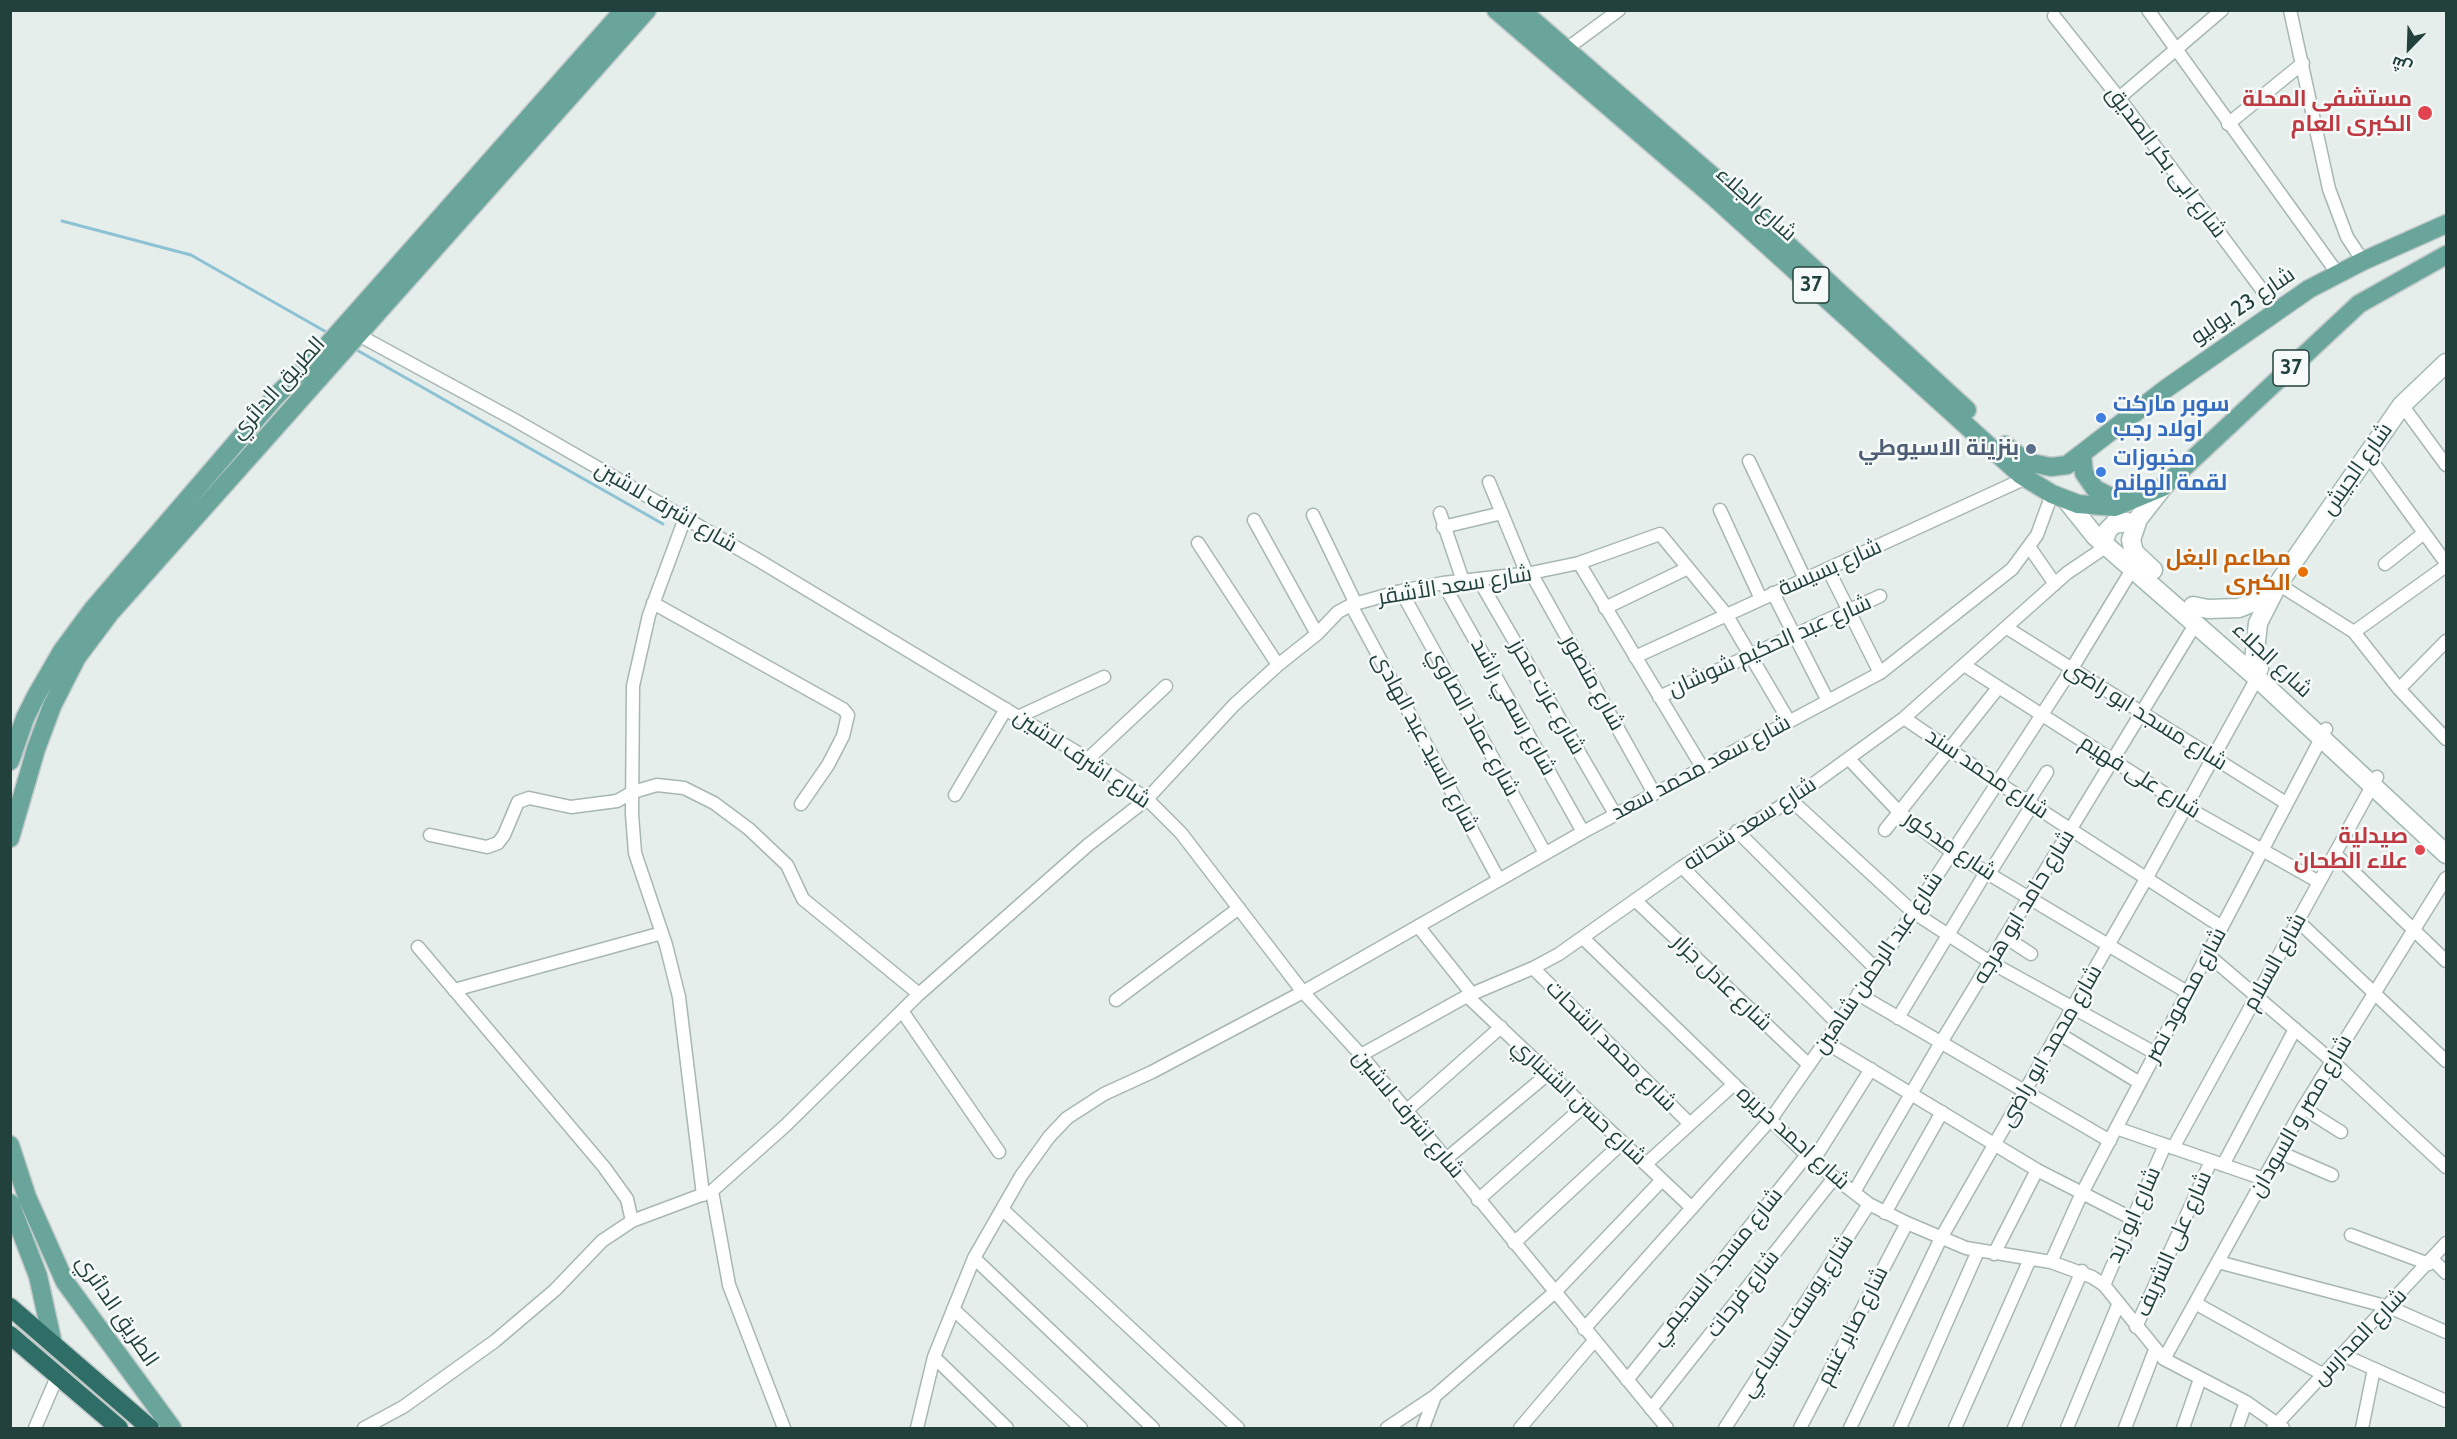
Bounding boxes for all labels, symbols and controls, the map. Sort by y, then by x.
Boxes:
north arrow [2379,18,2439,78]
text: ش [2389,52,2415,78]
street label: شارع ابى بكر الصديق [2100,81,2232,243]
place label: مستشفى المحلة الكبرى العام [2242,87,2412,138]
marker: مستشفى المحلة الكبرى العام [2416,104,2434,122]
street label: شارع الجلاء [1710,161,1802,247]
street label: شارع 23 يوليو [2186,262,2300,350]
road number: 37 [1793,267,1829,303]
street label: الطريق الدائري [225,331,331,445]
road number: 37 [2273,350,2309,386]
place label: سوبر ماركت اولاد رجب [2113,392,2229,444]
marker: سوبر ماركت اولاد رجب [2094,411,2108,425]
street label: شارع الجيش [2316,418,2398,520]
place label: بنزينة الاسيوطي [1858,436,2019,462]
marker: بنزينة الاسيوطي [2024,442,2038,456]
place label: مخبوزات لقمة الهانم [2113,446,2227,498]
street label: شارع اشرف لاشين [590,456,742,558]
marker: مخبوزات لقمة الهانم [2094,465,2108,479]
street label: شارع بسيسة [1774,533,1886,603]
place label: مطاعم البغل الكبرى [2166,546,2291,598]
street label: شارع سعد الأشقر [1376,561,1534,611]
marker: مطاعم البغل الكبرى [2296,565,2310,579]
street label: شارع عبد الحكيم شوشان [1664,589,1876,703]
street label: شارع الجلاء [2227,616,2317,704]
street label: شارع منصور [1556,630,1630,736]
street label: شارع رسمي راشد [1464,634,1562,780]
street label: شارع عزت محرز [1503,634,1591,760]
street label: شارع عماد الصاوي [1421,643,1525,801]
street label: شارع السيد عبد الهادى [1366,647,1484,837]
street label: شارع مسجد ابو راضى [2060,655,2232,777]
street label: شارع اشرف لاشين [1008,703,1156,815]
street label: شارع سعد محمد سعد [1607,710,1795,826]
street label: شارع محمد سند [1920,723,2054,825]
street label: شارع على فهيم [2075,729,2205,825]
street label: شارع سعد شحاته [1679,771,1821,877]
street label: شارع مدكور [1899,806,2001,886]
place label: صيدلية علاء الطحان [2294,824,2408,876]
street label: شارع حامد ابو هرجه [1967,825,2081,989]
marker: صيدلية علاء الطحان [2413,843,2427,857]
street label: شارع عبد الرحمن شاهين [1807,867,1949,1059]
street label: شارع السلام [2238,909,2312,1015]
street label: شارع محمود نصر [2139,923,2233,1067]
street label: شارع عادل جزار [1667,929,1777,1037]
street label: شارع محمد ابو راضى [1994,960,2108,1132]
street label: شارع محمد الشحات [1540,975,1682,1117]
street label: شارع مصر و السودان [2244,1030,2358,1202]
street label: شارع حسن الشنباري [1506,1033,1652,1171]
street label: شارع اشرف لاشين [1347,1044,1469,1184]
street label: شارع احمد حريره [1731,1080,1855,1196]
street label: شارع ابو زيد [2101,1163,2167,1267]
street label: شارع على الشريف [2130,1167,2218,1321]
street label: شارع مسجد السحيمي [1645,1183,1789,1351]
street label: شارع يوسف السباعي [1735,1230,1859,1402]
street label: شارع فرحات [1701,1245,1785,1343]
street label: الطريق الدائري [70,1250,164,1372]
street label: شارع صابر غنيم [1812,1262,1894,1390]
street label: شارع المدارس [2307,1283,2413,1391]

